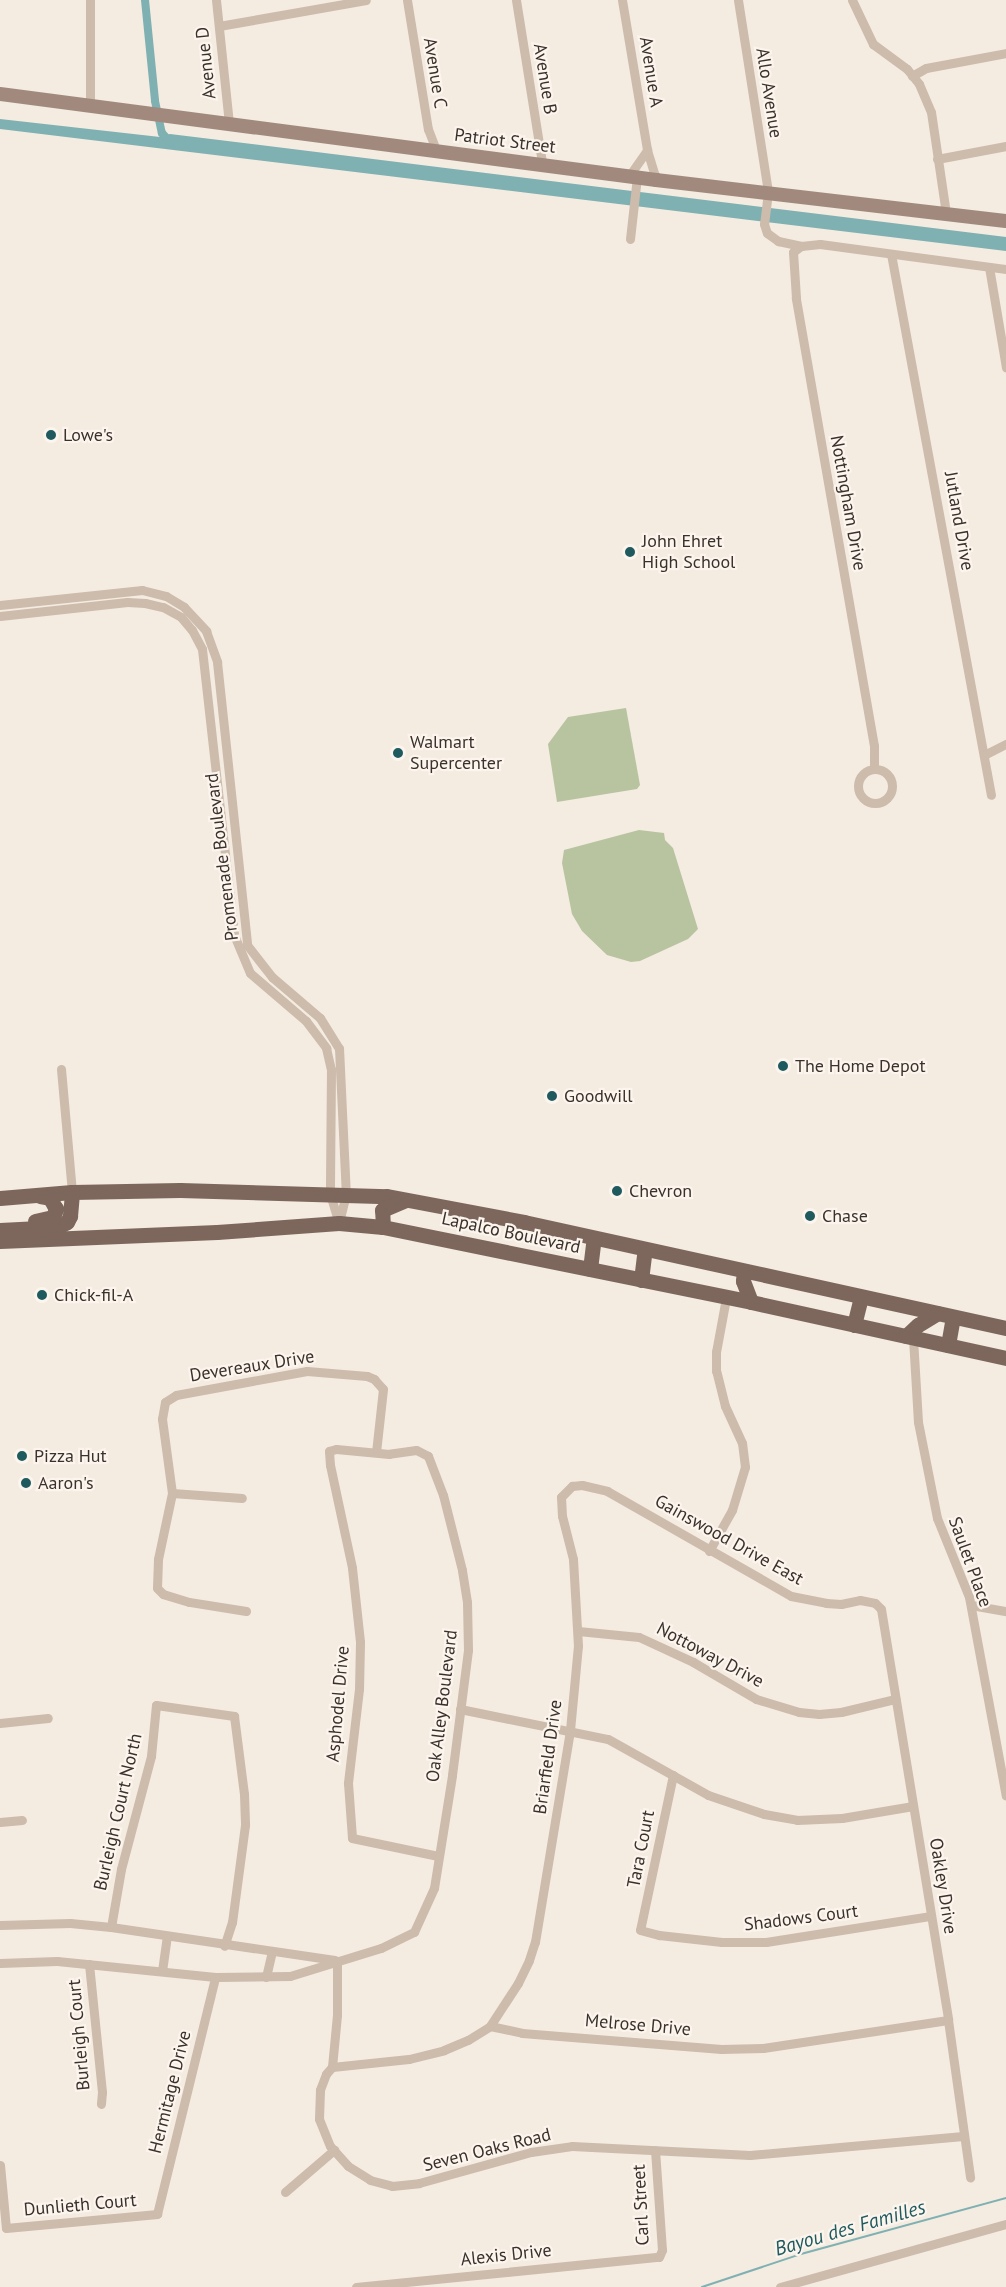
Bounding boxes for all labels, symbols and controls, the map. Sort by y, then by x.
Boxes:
street label: Avenue D [191,26,221,100]
street label: Avenue A [635,35,667,109]
street label: Avenue C [419,36,451,110]
street label: Avenue B [529,42,561,116]
street label: Allo Avenue [751,46,787,140]
street label: Patriot Street [453,124,557,158]
place label: Lowe's [63,424,113,446]
marker: Lowe's [44,428,58,442]
street label: Nottingham Drive [825,434,871,572]
street label: Jutland Drive [940,470,978,572]
place label: John Ehret High School [642,531,735,574]
marker: John Ehret High School [623,545,637,559]
place label: Walmart Supercenter [410,732,502,774]
marker: Walmart Supercenter [391,746,405,760]
street label: Promenade Boulevard [201,772,243,942]
place label: The Home Depot [795,1055,925,1077]
marker: The Home Depot [776,1059,790,1073]
place label: Goodwill [564,1085,633,1107]
marker: Goodwill [545,1089,559,1103]
place label: Chevron [629,1180,692,1202]
marker: Chevron [610,1184,624,1198]
place label: Chase [822,1205,868,1227]
street label: Lapalco Boulevard [440,1208,582,1258]
marker: Chase [803,1209,817,1223]
place label: Chick-fil-A [54,1284,133,1306]
marker: Chick-fil-A [35,1288,49,1302]
street label: Devereaux Drive [188,1345,316,1387]
place label: Pizza Hut [34,1445,107,1467]
marker: Pizza Hut [15,1449,29,1463]
place label: Aaron's [38,1472,93,1494]
marker: Aaron's [19,1476,33,1490]
street label: Gainswood Drive East [651,1490,807,1590]
street label: Saulet Place [944,1514,996,1610]
street label: Nottoway Drive [652,1618,768,1692]
street label: Oak Alley Boulevard [422,1628,462,1784]
street label: Asphodel Drive [322,1645,354,1763]
street label: Briarfield Drive [529,1698,567,1816]
street label: Burleigh Court North [89,1731,147,1893]
street label: Tara Court [623,1808,659,1890]
street label: Oakley Drive [925,1836,961,1936]
street label: Shadows Court [743,1900,859,1936]
street label: Burleigh Court [63,1978,95,2092]
street label: Melrose Drive [584,2010,692,2040]
street label: Hermitage Drive [144,2028,196,2156]
street label: Seven Oaks Road [421,2124,553,2176]
street label: Carl Street [628,2164,654,2246]
street label: Dunlieth Court [23,2189,137,2221]
water label: Bayou des Familles [772,2195,928,2261]
street label: Alexis Drive [459,2239,553,2271]

